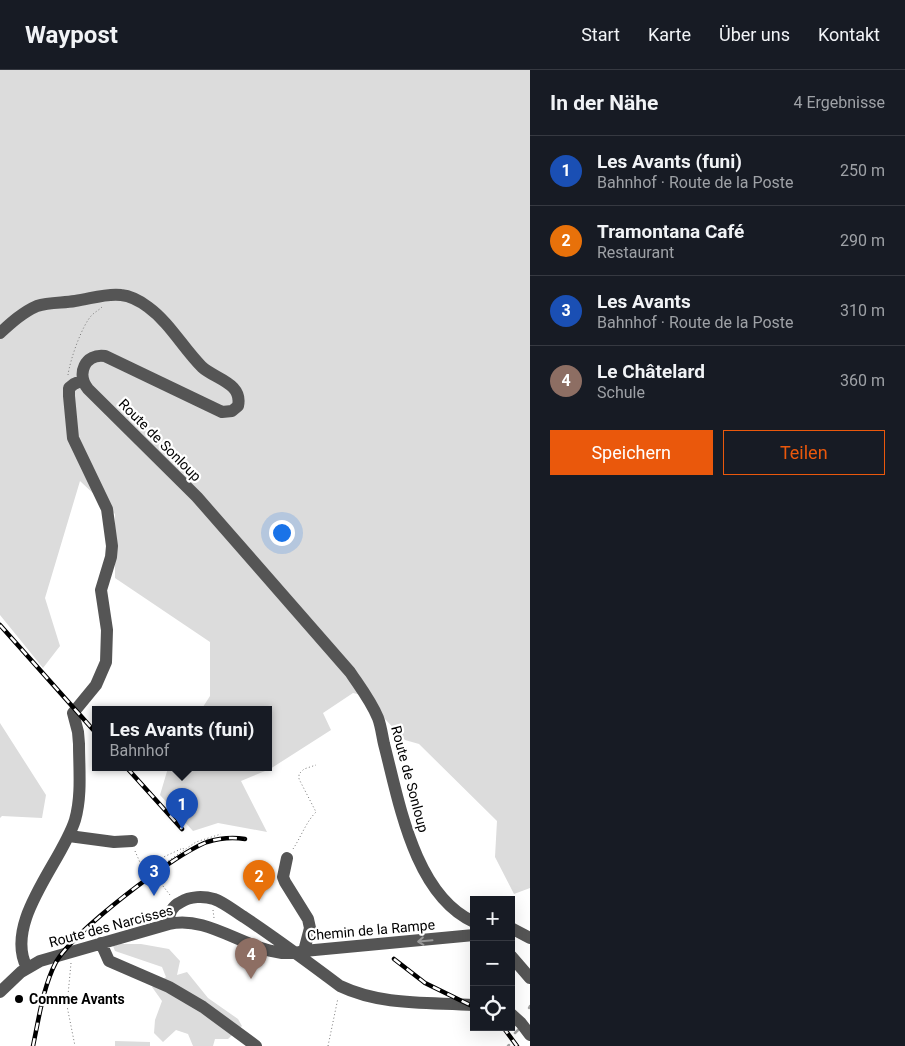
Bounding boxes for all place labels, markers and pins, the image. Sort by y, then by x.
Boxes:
pin: 1 [166,788,198,829]
pin: 3 [138,855,170,896]
pin: 2 [243,860,275,901]
pin: 4 [235,938,267,979]
place label: Comme Avants [29,991,125,1007]
marker: Comme Avants [13,993,25,1005]

